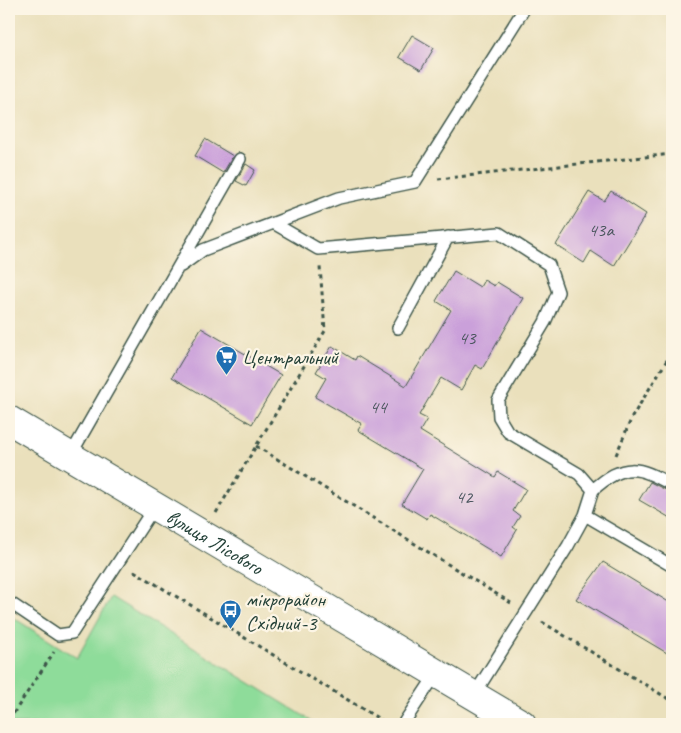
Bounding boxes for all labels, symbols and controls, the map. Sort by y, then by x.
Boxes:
house number: 43а [588,218,615,242]
house number: 43 [458,326,477,350]
place label: Центральний [242,344,340,370]
supermarket icon: Центральний [214,345,238,376]
house number: 44 [369,395,389,419]
house number: 42 [455,485,474,509]
street label: вулиця Лісового [162,503,269,581]
place label: мікрорайон Східний-3 [246,586,327,636]
bus stop icon: мікрорайон Східний-3 [218,599,242,630]

